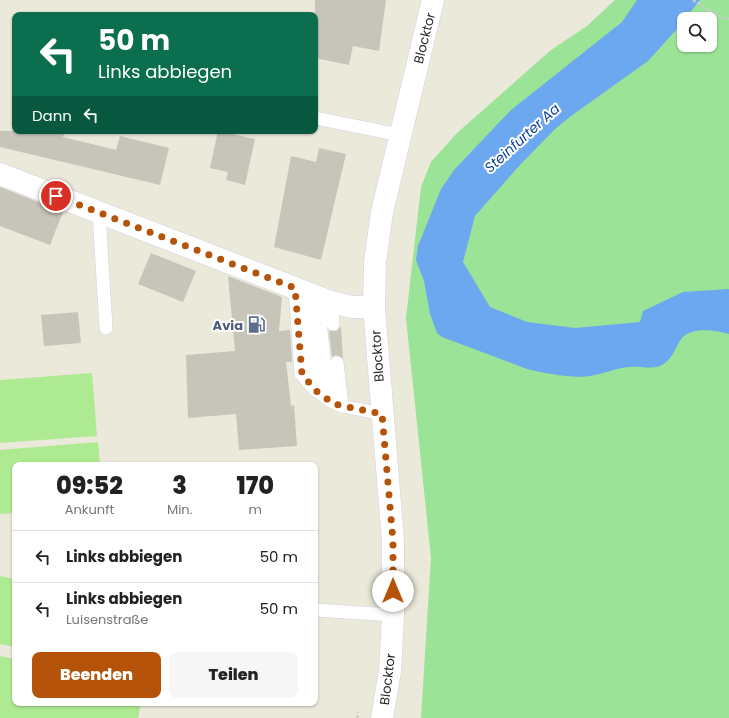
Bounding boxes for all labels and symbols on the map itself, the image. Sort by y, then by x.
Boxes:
street label: Blocktor [409,10,440,66]
water label: Steinfurter Aa [480,98,564,177]
pin [39,179,73,213]
fuel station icon: Avia [246,315,266,335]
place label: Avia [213,316,243,335]
street label: Blocktor [366,329,389,383]
position arrow [372,570,414,612]
street label: Blocktor [375,652,400,706]

